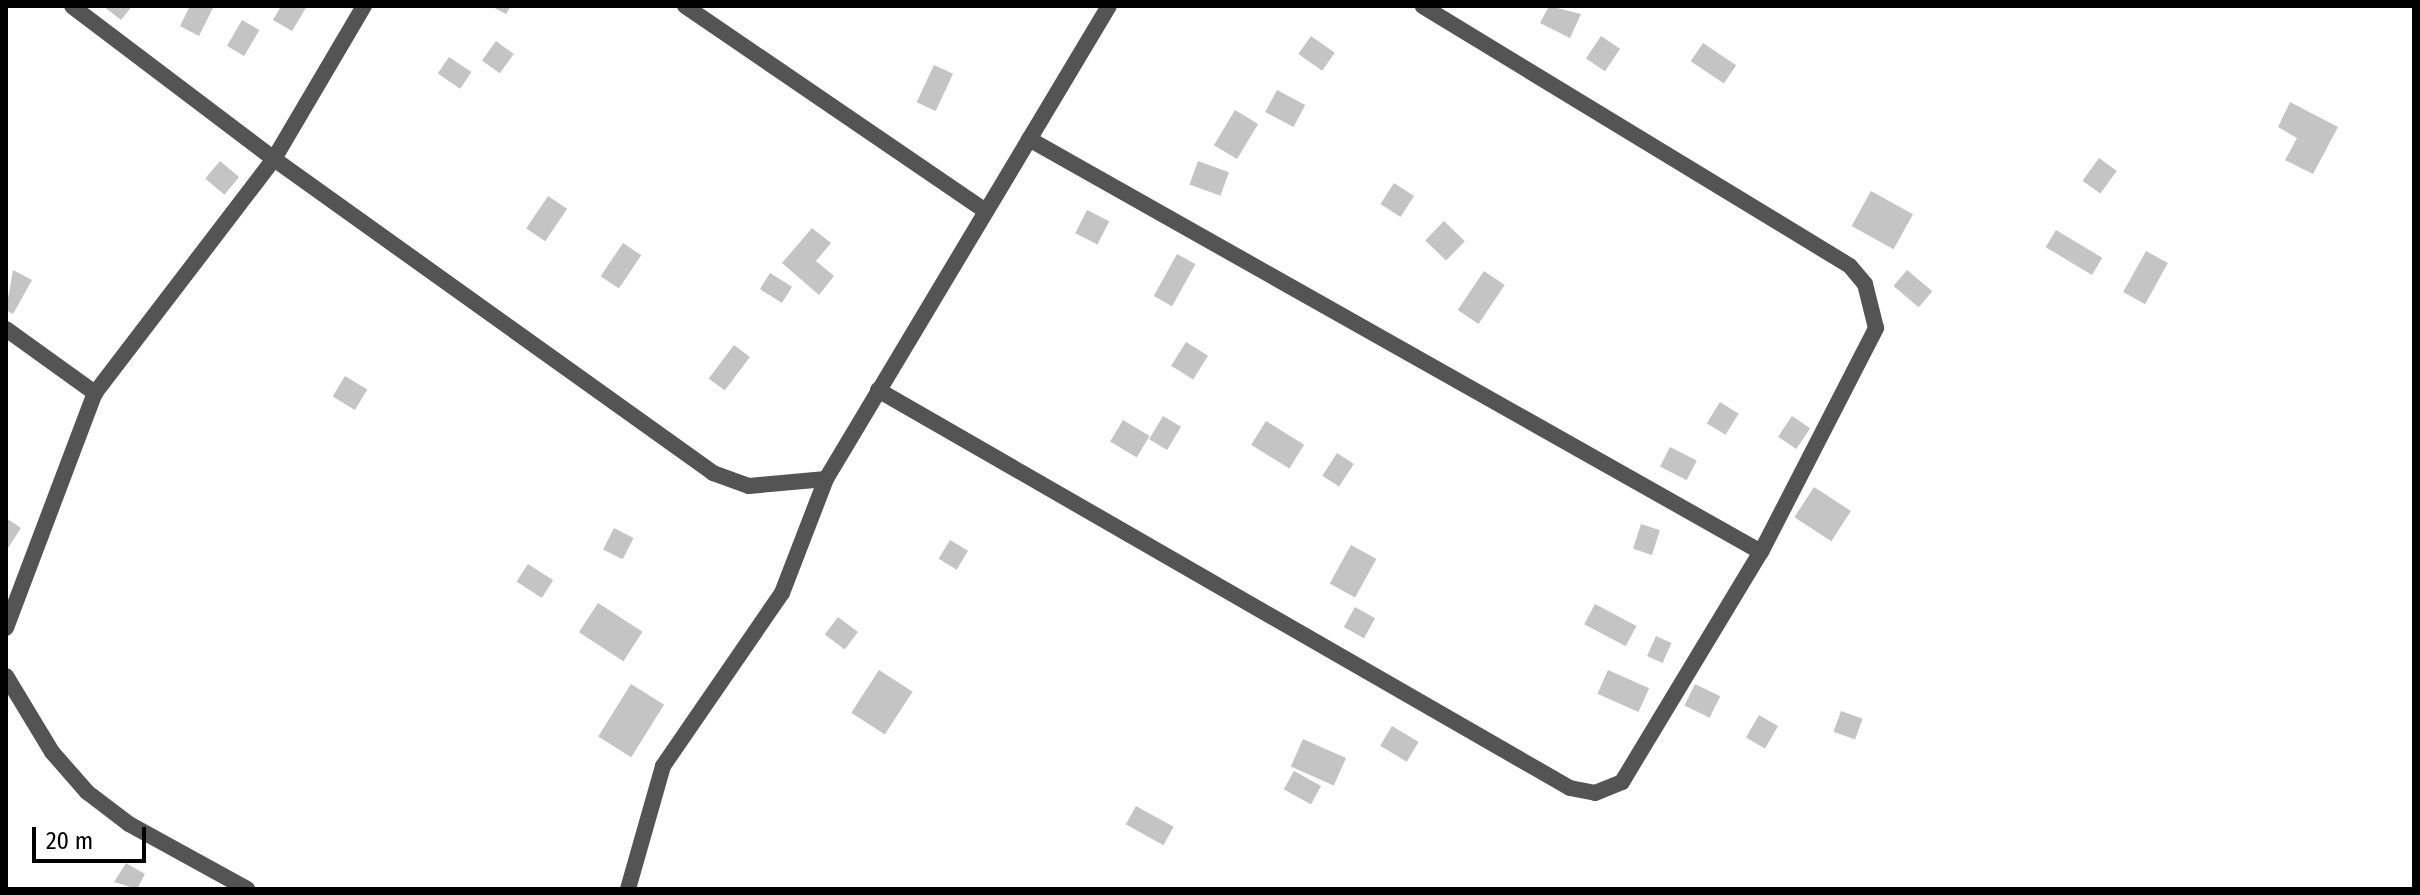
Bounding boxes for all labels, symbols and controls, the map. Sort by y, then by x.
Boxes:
scale bar [36,811,150,861]
text: 20 m [46,827,93,855]

